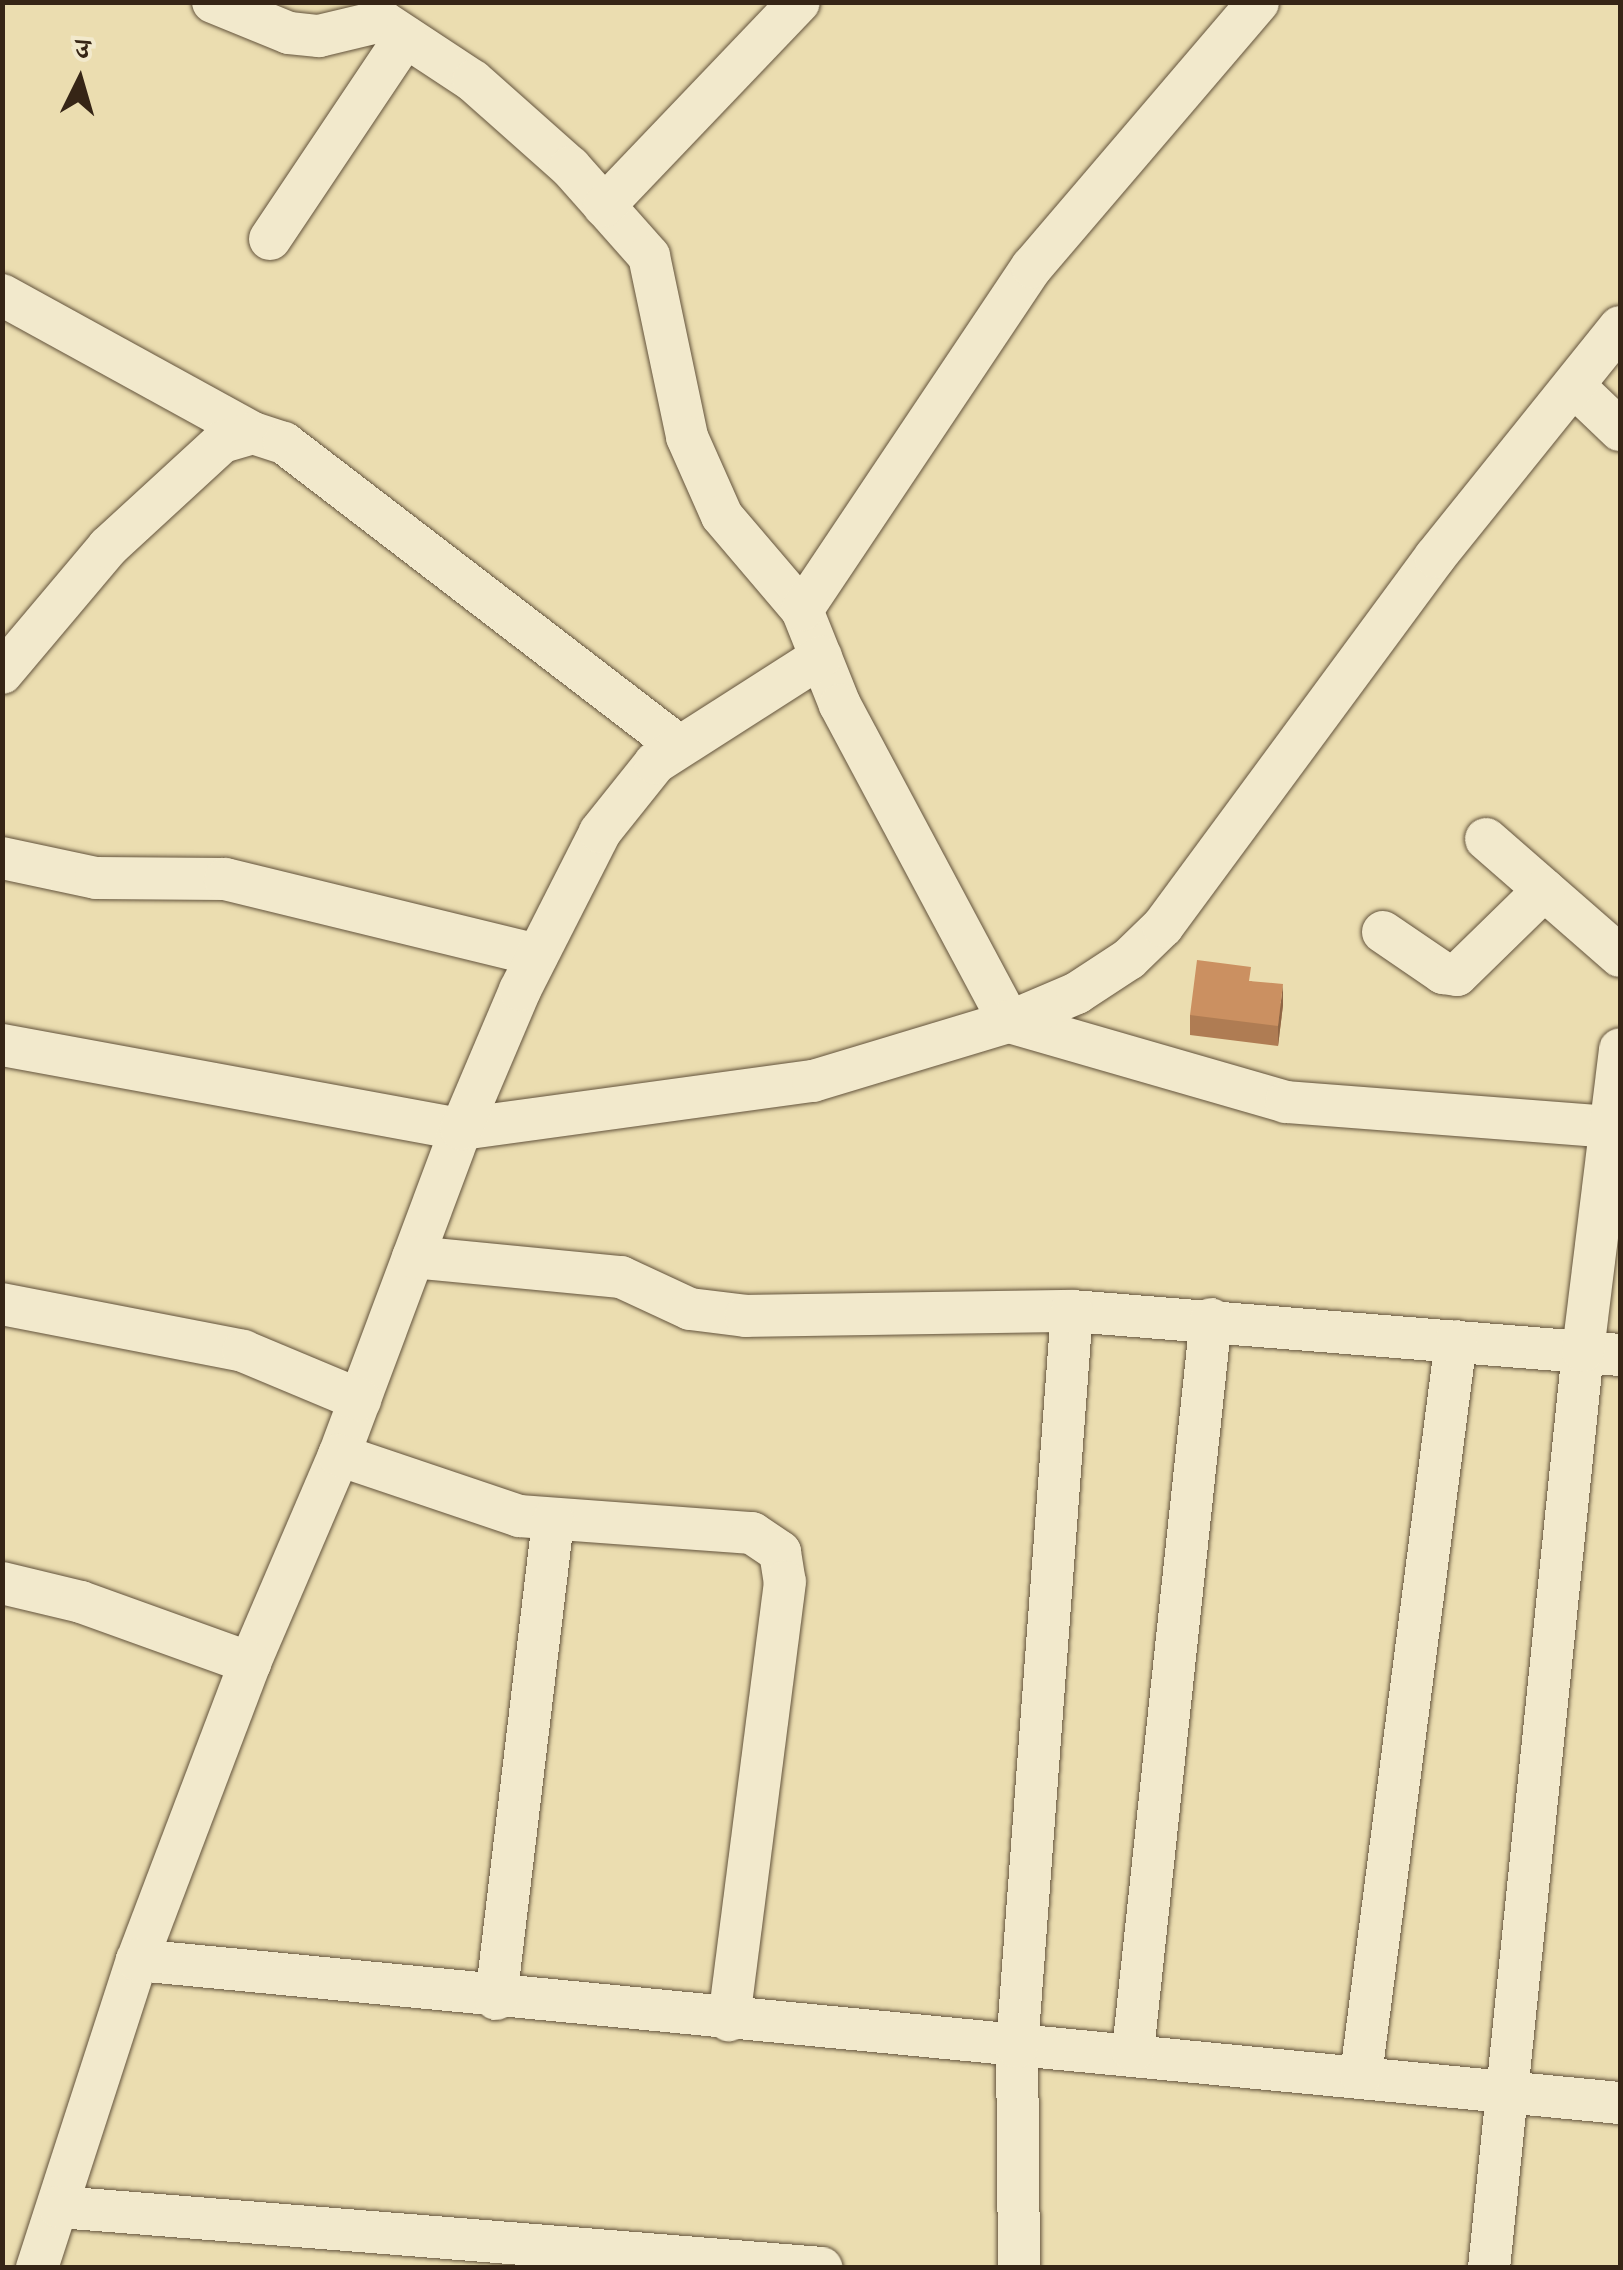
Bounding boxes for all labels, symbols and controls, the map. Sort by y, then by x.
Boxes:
north arrow [30,30,130,130]
text: उ [74,32,91,68]

